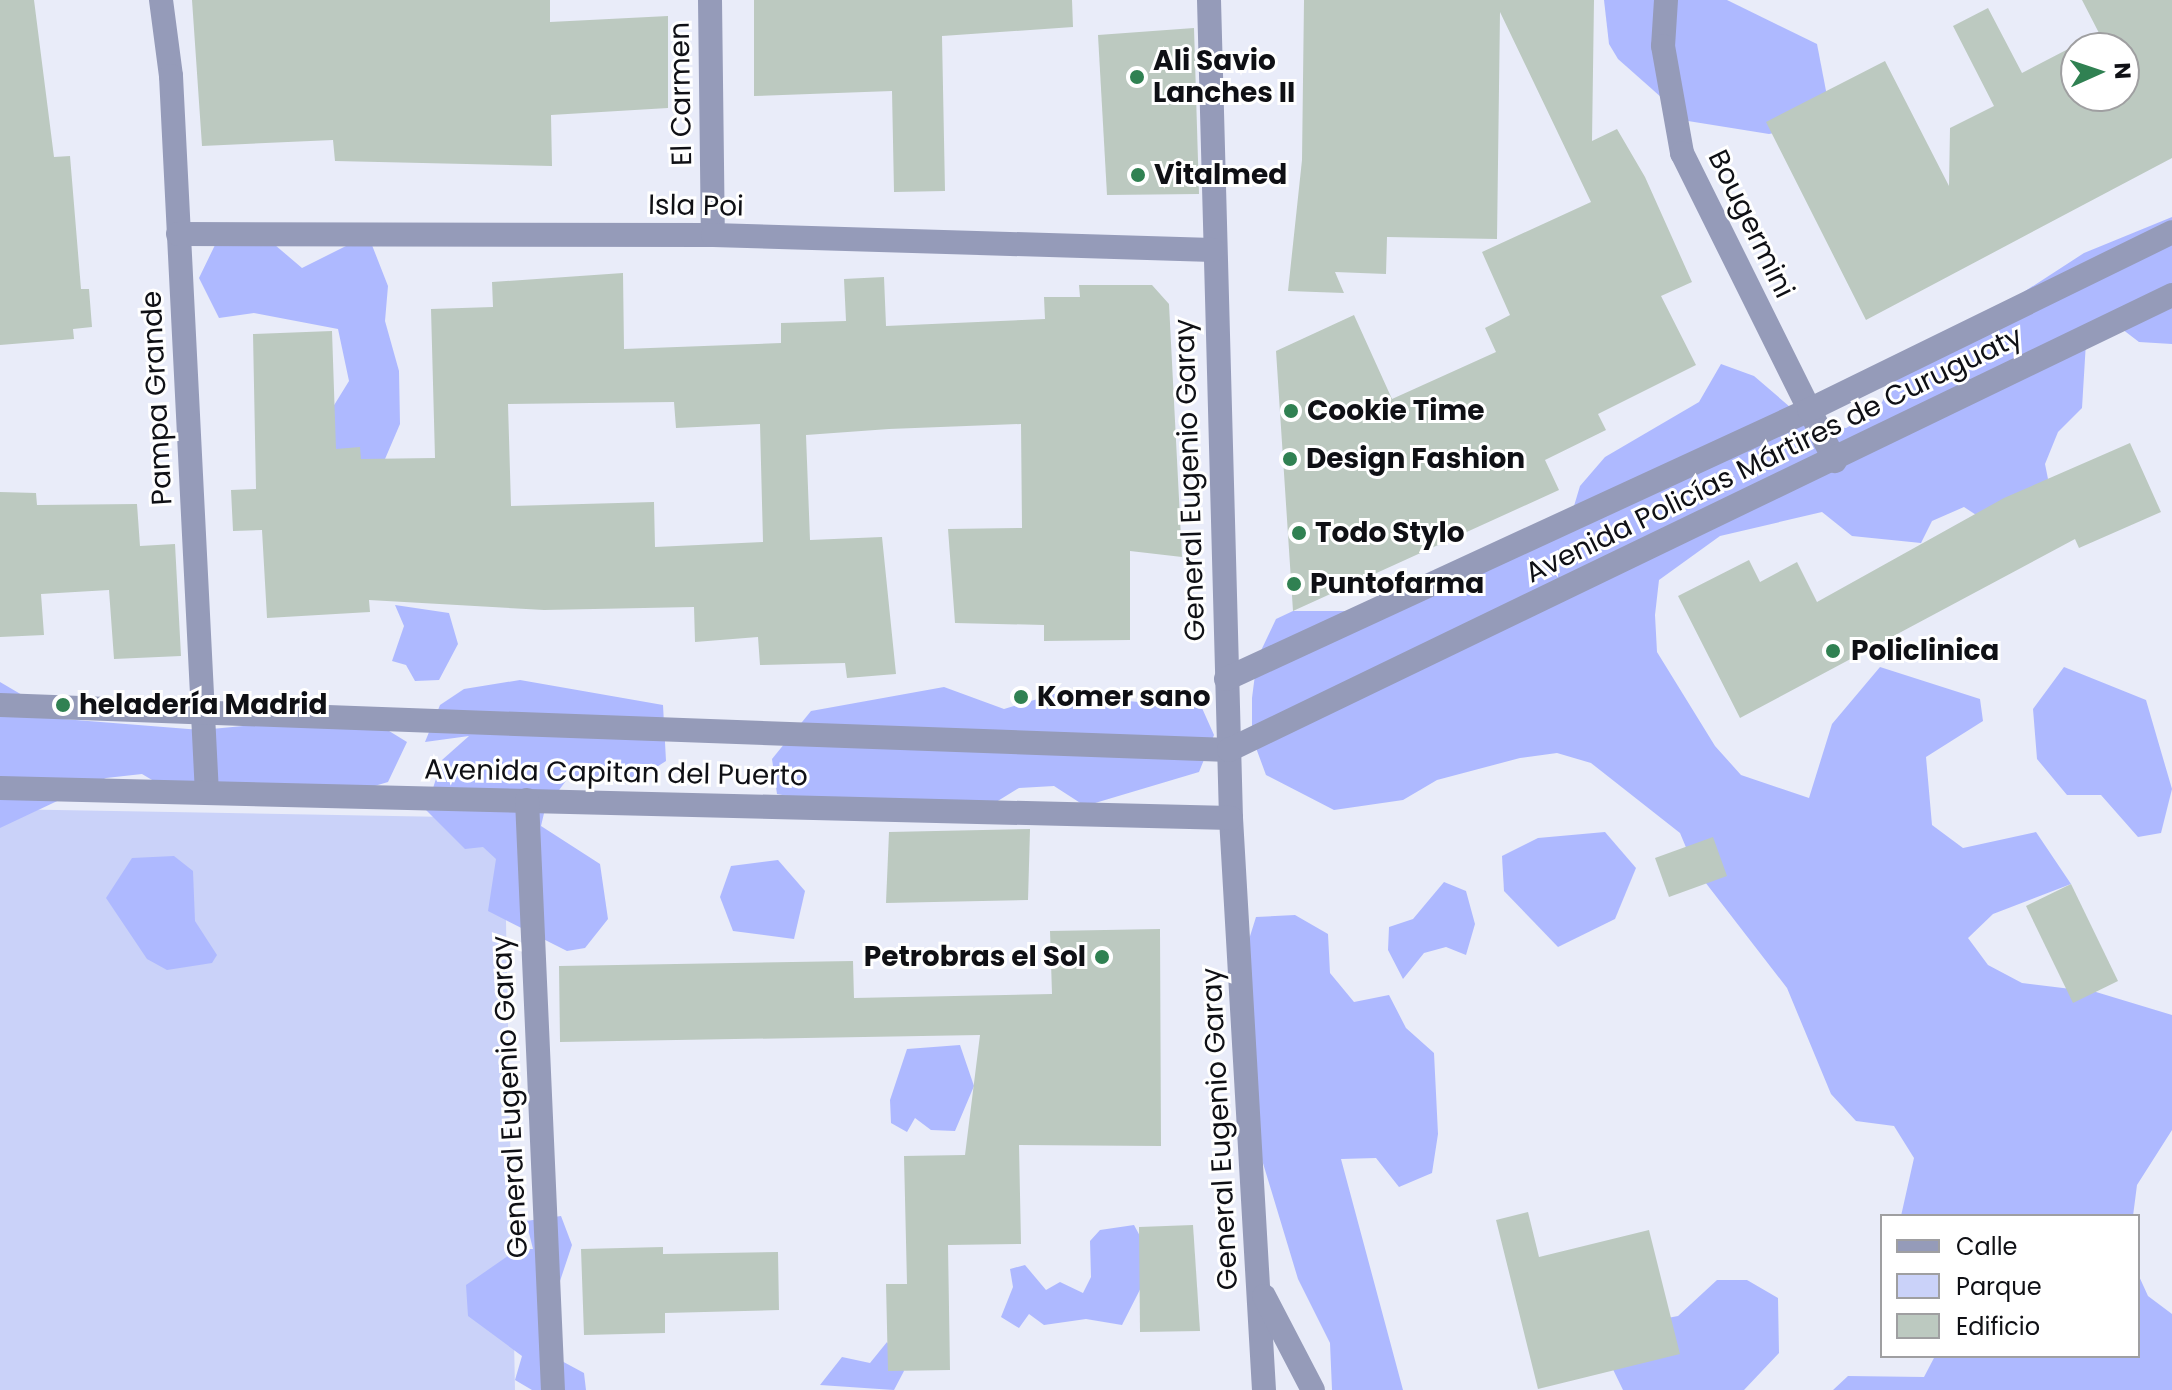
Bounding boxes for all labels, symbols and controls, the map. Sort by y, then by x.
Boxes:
street label: El Carmen [663,22,699,166]
north arrow [2060,32,2140,112]
place label: Ali Savio Lanches II [1153,44,1295,110]
text: N [2107,62,2138,80]
marker: Ali Savio Lanches II [1128,68,1146,86]
street label: Bougermini [1701,145,1801,303]
place label: Vitalmed [1154,158,1287,192]
marker: Vitalmed [1129,166,1147,184]
street label: Isla Poi [648,188,744,224]
street label: Pampa Grande [135,290,179,506]
street label: General Eugenio Garay [1168,318,1212,642]
street label: Avenida Policías Mártires de Curuguaty [1520,320,2028,590]
place label: Cookie Time [1307,394,1484,428]
marker: Cookie Time [1282,402,1300,420]
place label: Design Fashion [1306,442,1525,476]
marker: Design Fashion [1281,450,1299,468]
place label: Todo Stylo [1315,516,1465,550]
marker: Todo Stylo [1290,524,1308,542]
place label: Puntofarma [1310,567,1484,601]
marker: Puntofarma [1285,575,1303,593]
place label: Policlinica [1851,634,1999,668]
marker: Policlinica [1822,640,1844,662]
place label: Komer sano [1037,680,1211,714]
place label: heladería Madrid [79,688,328,722]
marker: Komer sano [1012,688,1030,706]
marker: heladería Madrid [54,696,72,714]
street label: Avenida Capitan del Puerto [424,753,808,793]
street label: General Eugenio Garay [485,935,535,1259]
place label: Petrobras el Sol [864,940,1086,974]
marker: Petrobras el Sol [1093,948,1111,966]
street label: General Eugenio Garay [1195,967,1245,1291]
legend [1880,1214,2140,1358]
text: Calle [1956,1230,2017,1263]
text: Parque [1956,1270,2042,1303]
text: Edificio [1956,1310,2040,1343]

